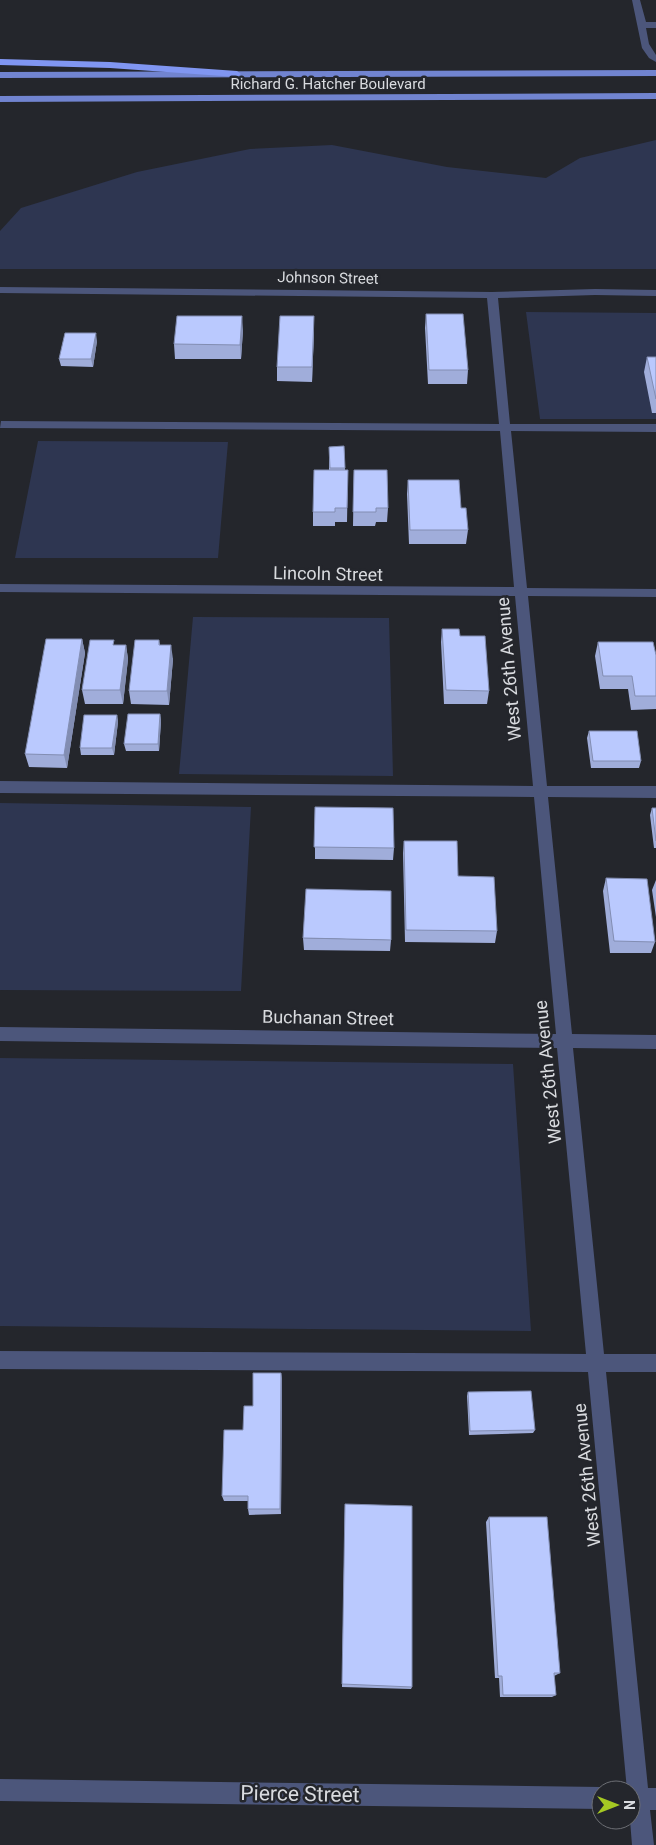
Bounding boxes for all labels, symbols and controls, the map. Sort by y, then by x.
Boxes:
street label: Richard G. Hatcher Boulevard [230,75,426,93]
street label: Johnson Street [277,268,379,288]
street label: Lincoln Street [273,562,383,585]
street label: West 26th Avenue [492,596,525,742]
street label: West 26th Avenue [530,999,565,1145]
street label: Buchanan Street [262,1006,394,1029]
street label: West 26th Avenue [569,1402,604,1548]
north arrow [591,1780,641,1830]
street label: Pierce Street [240,1781,360,1807]
text: N [621,1800,637,1810]

